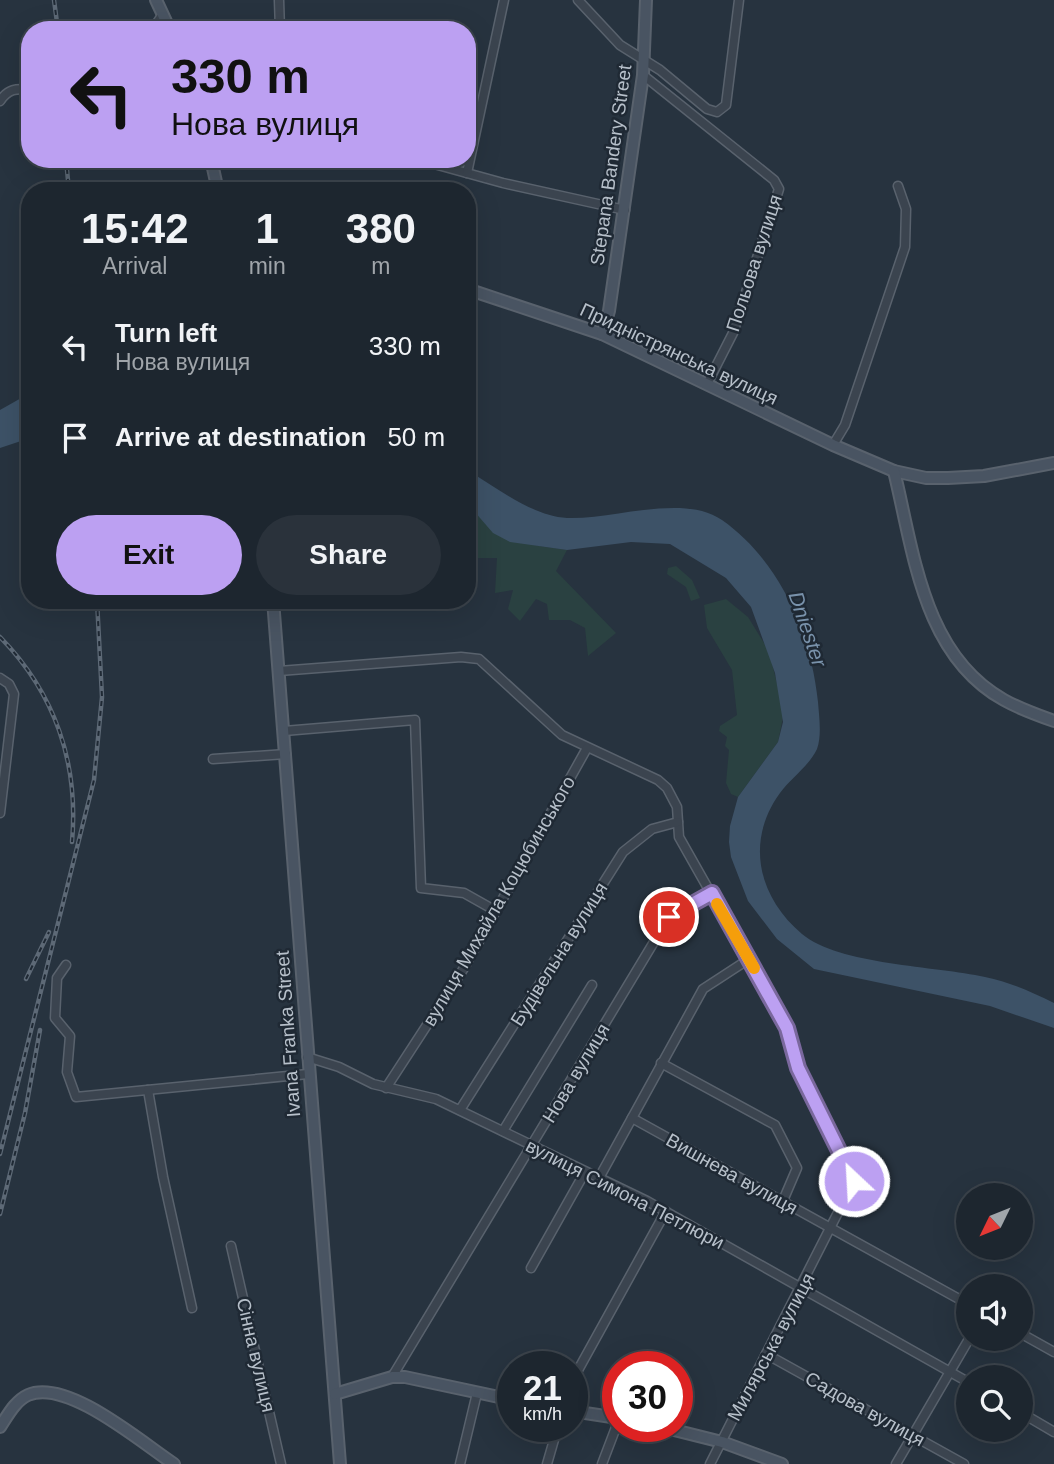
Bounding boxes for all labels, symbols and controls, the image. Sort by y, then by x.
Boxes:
icon: left [56,49,147,140]
text: 330 m [171,49,310,103]
street label: Stepana Bandery Street [586,62,636,267]
text: Нова вулиця [171,106,359,142]
street label: Польова вулиця [722,192,786,334]
text: 15:42 [81,205,189,252]
text: 1 [255,205,279,252]
text: 380 [346,205,416,252]
text: Arrival [102,253,167,279]
text: min [249,253,286,279]
text: m [371,253,390,279]
street label: Придністрянська вулиця [577,299,781,409]
text: Turn left [115,318,217,348]
icon: left [56,328,94,366]
text: 330 m [369,331,441,361]
text: Нова вулиця [115,349,250,375]
icon: arrive [56,419,94,457]
text: Arrive at destination [115,422,366,452]
text: 50 m [387,422,445,452]
button: Exit [56,515,242,595]
button: Share [256,515,441,595]
water label: Dniester [784,588,832,671]
street label: вулиця Михайла Коцюбинського [419,772,579,1030]
street label: Будівельна вулиця [506,878,612,1030]
pin [639,887,699,947]
icon: arrive [650,898,688,936]
street label: Ivana Franka Street [272,949,304,1118]
street label: Нова вулиця [538,1020,614,1126]
street label: Вишнева вулиця [663,1129,801,1219]
street label: вулиця Симона Петлюри [522,1135,728,1253]
position arrow [817,1144,891,1218]
north arrow [956,1183,1032,1260]
map controls [956,1183,1033,1442]
street label: Милярська вулиця [723,1270,819,1424]
button: sound [956,1274,1033,1351]
street label: Сінна вулиця [233,1296,279,1414]
speed limit sign: 30 [602,1351,693,1442]
button: search [956,1365,1033,1442]
street label: Садова вулиця [802,1367,928,1451]
text: 21 [523,1368,562,1407]
text: km/h [523,1404,562,1424]

